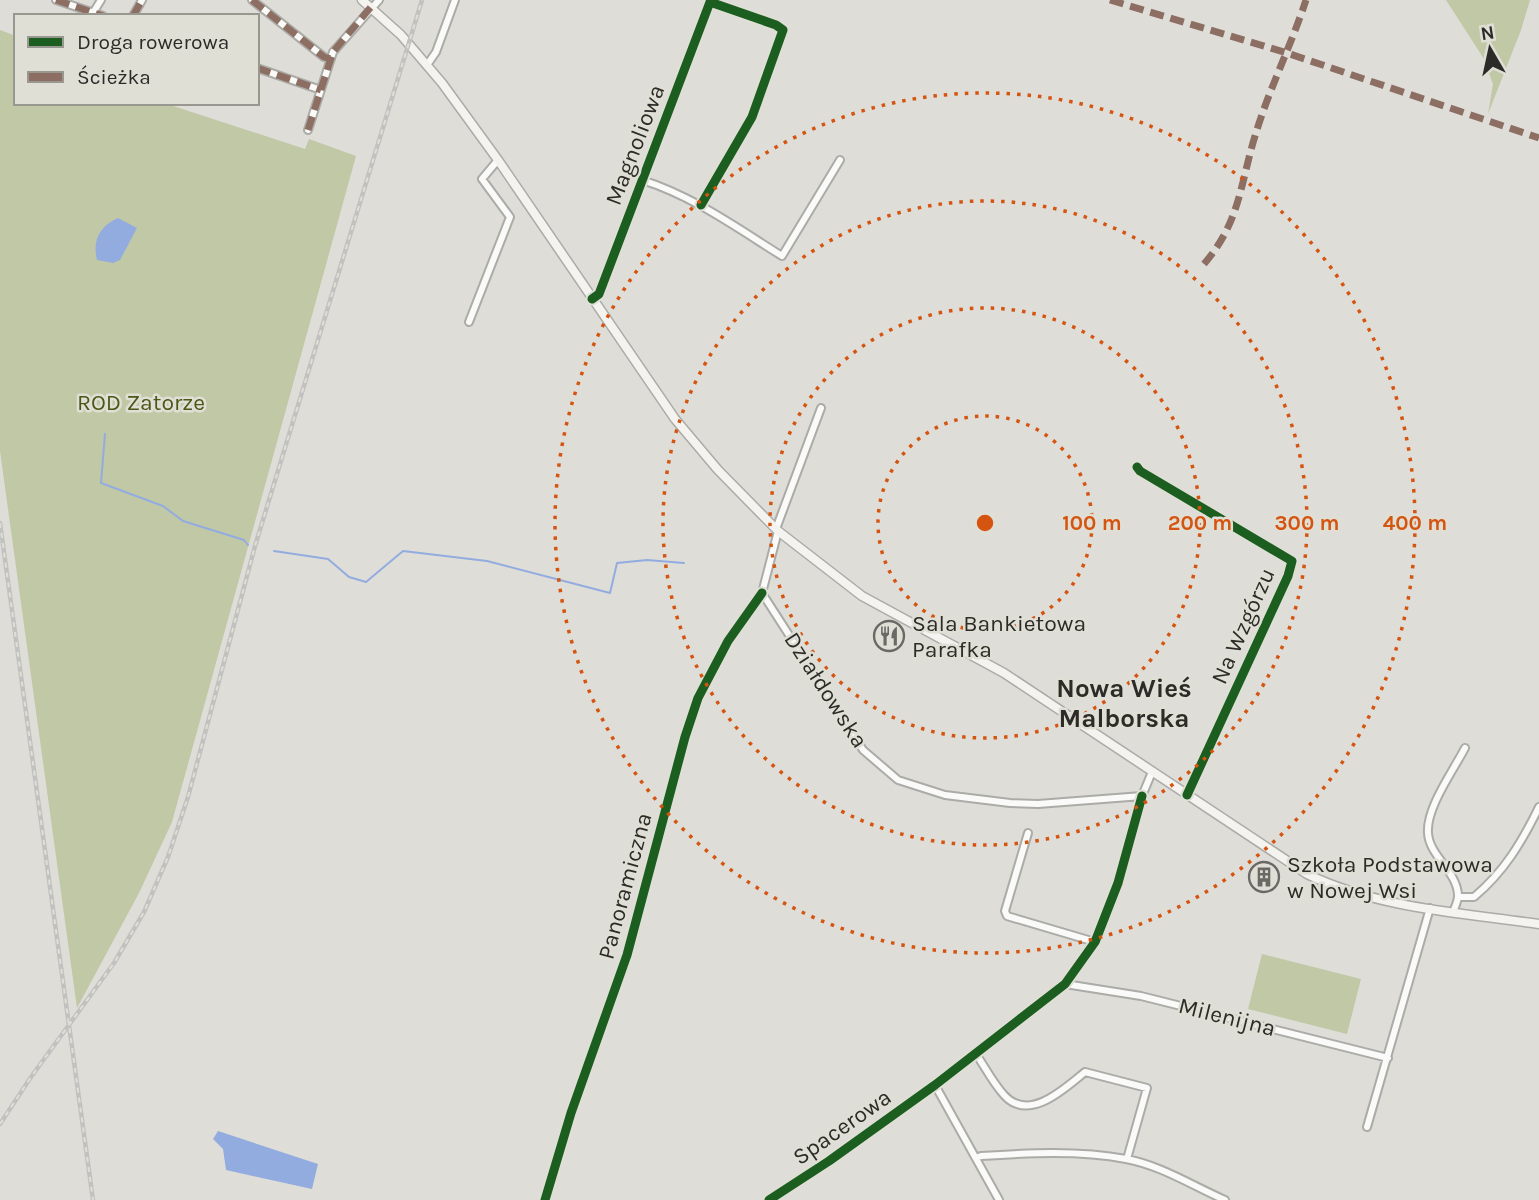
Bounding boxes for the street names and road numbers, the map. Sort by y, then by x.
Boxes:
street label: Magnoliowa [600,81,670,209]
street label: Na Wzgórzu [1205,564,1281,688]
street label: Działdowska [779,627,873,753]
street label: Panoramiczna [592,810,658,962]
street label: Milenijna [1176,992,1278,1042]
street label: Spacerowa [788,1083,896,1171]

